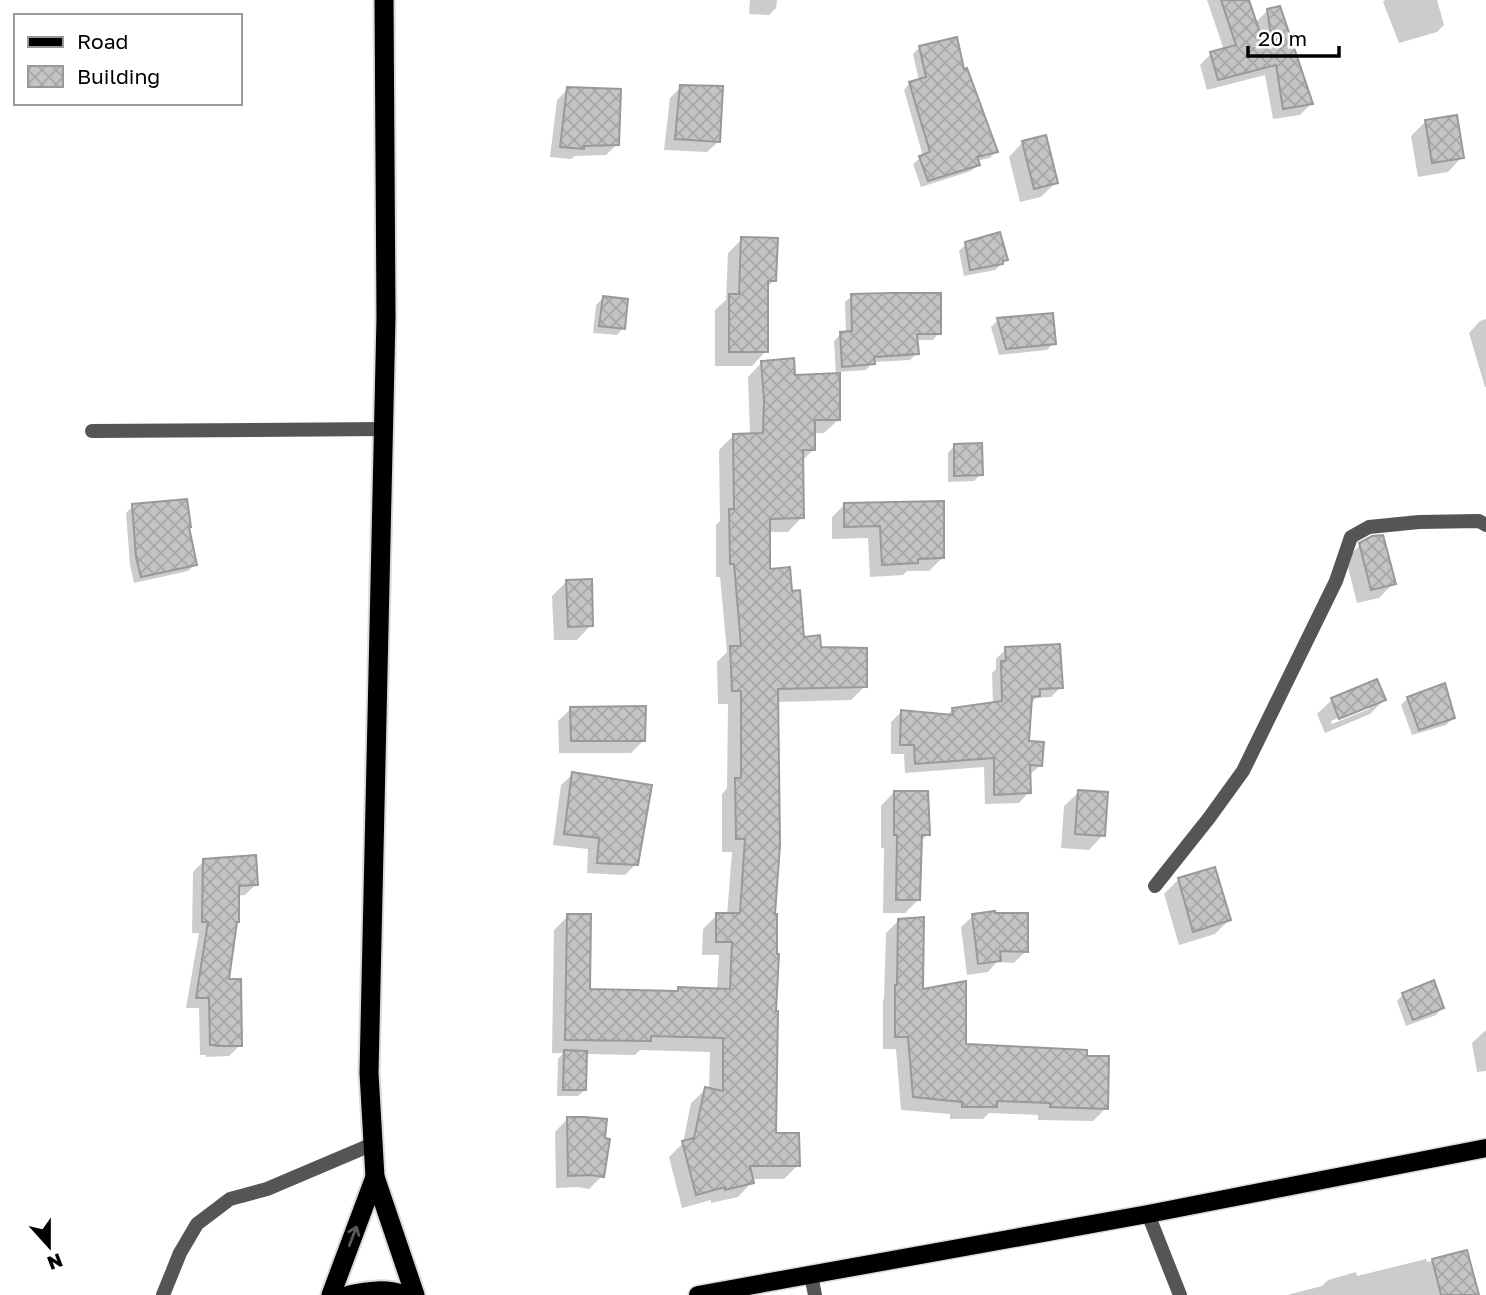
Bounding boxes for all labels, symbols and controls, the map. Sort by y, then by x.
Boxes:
legend [14,14,242,105]
scale bar [1248,14,1339,58]
text: 20 m [1258,25,1307,51]
text: Road [77,28,128,54]
text: Building [77,63,160,89]
north arrow [14,1211,84,1281]
one-way arrow [348,1225,360,1247]
text: N [44,1249,66,1276]

